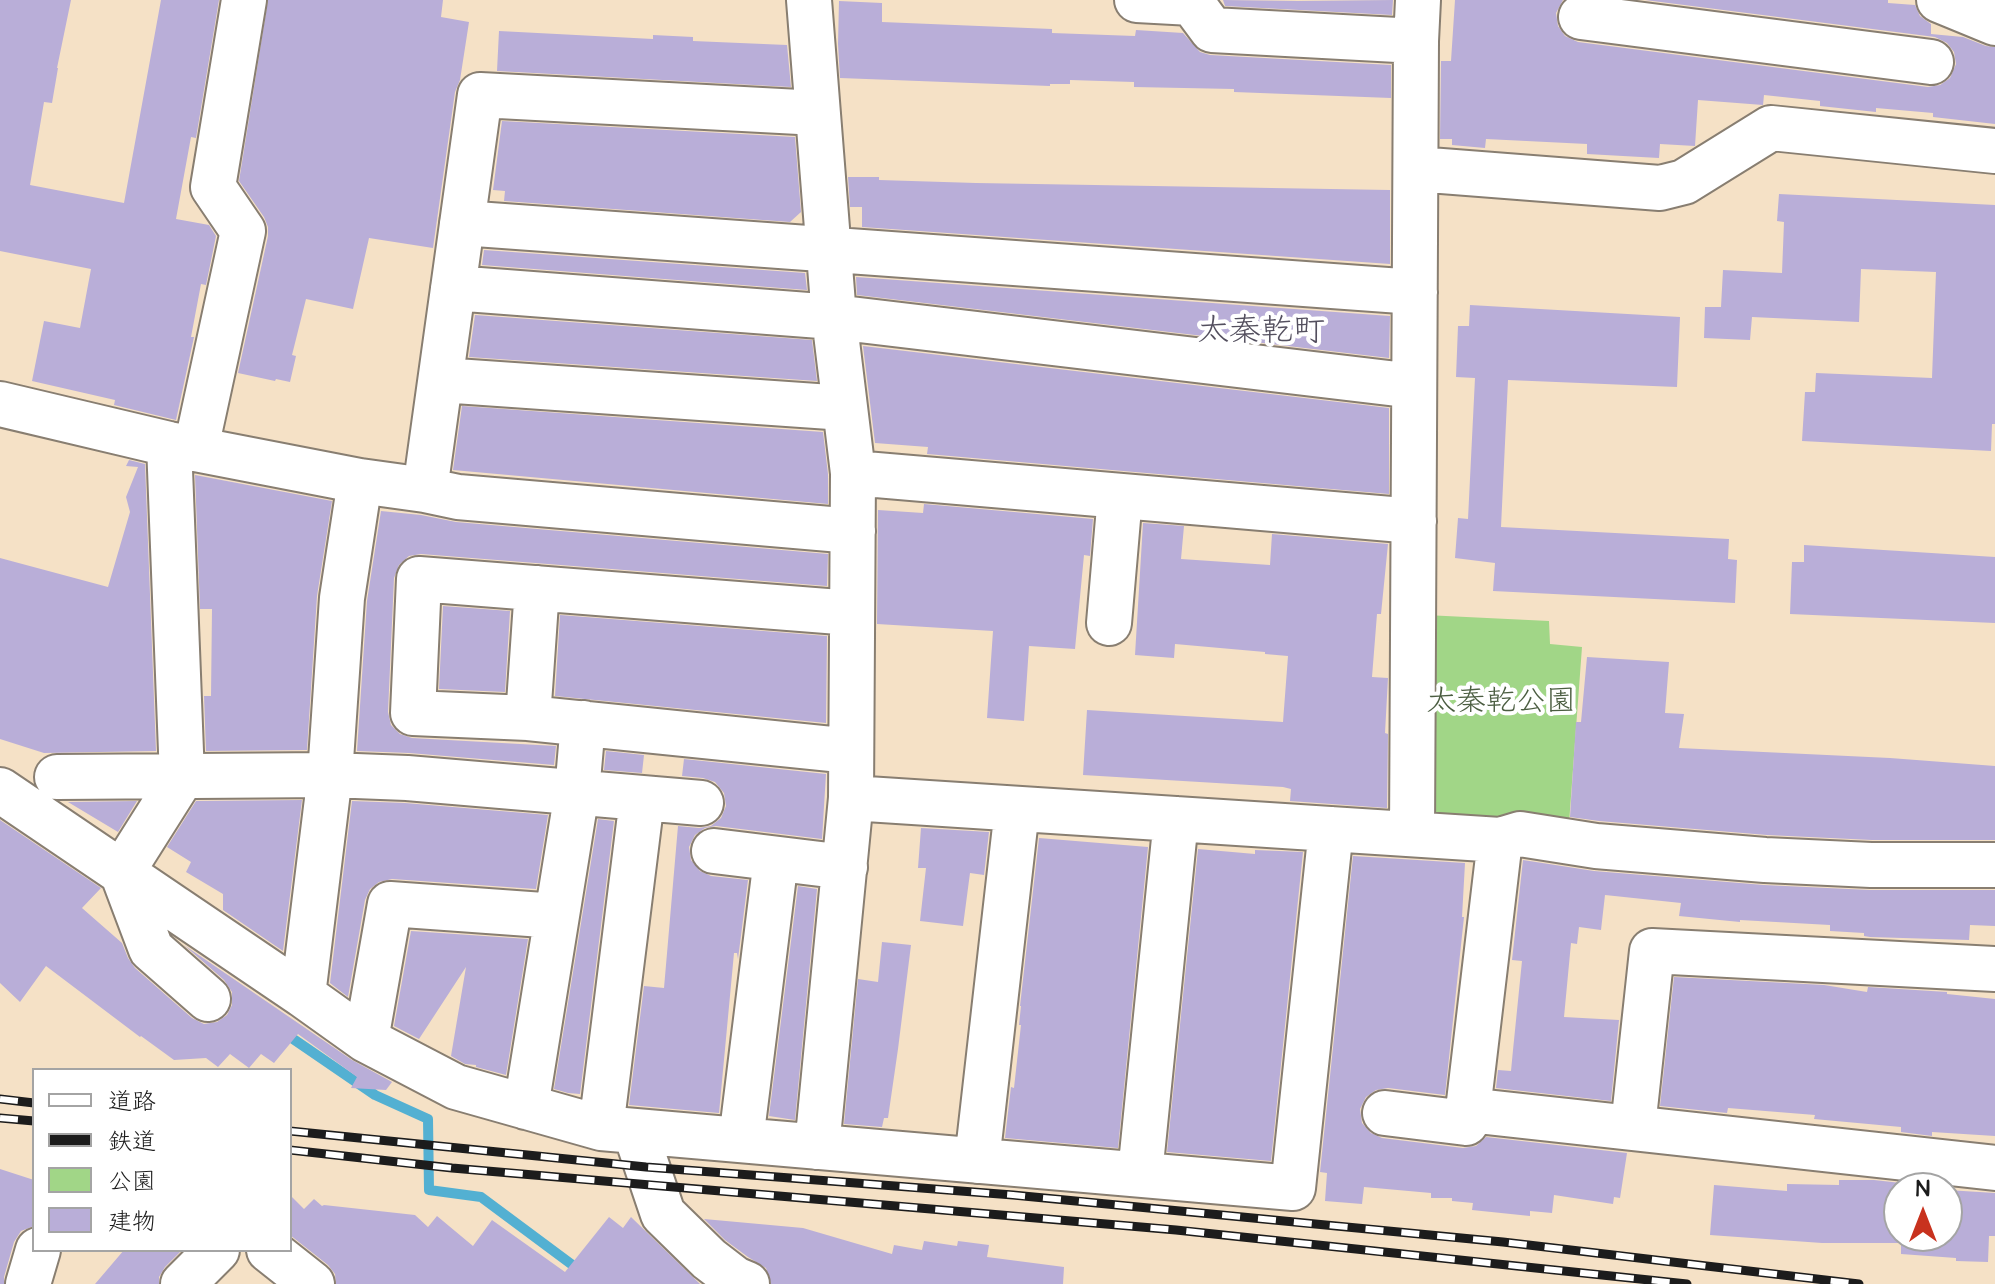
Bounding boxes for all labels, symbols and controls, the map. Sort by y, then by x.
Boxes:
district label: 太秦乾町 [1197,314,1325,352]
park label: 太秦乾公園 [1426,686,1576,722]
legend [32,1068,292,1252]
text: 道路 [108,1085,156,1119]
text: 鉄道 [108,1125,156,1159]
text: 公園 [108,1165,156,1199]
north arrow [1883,1172,1963,1252]
text: N [1916,1174,1930,1205]
text: 建物 [108,1205,156,1239]

